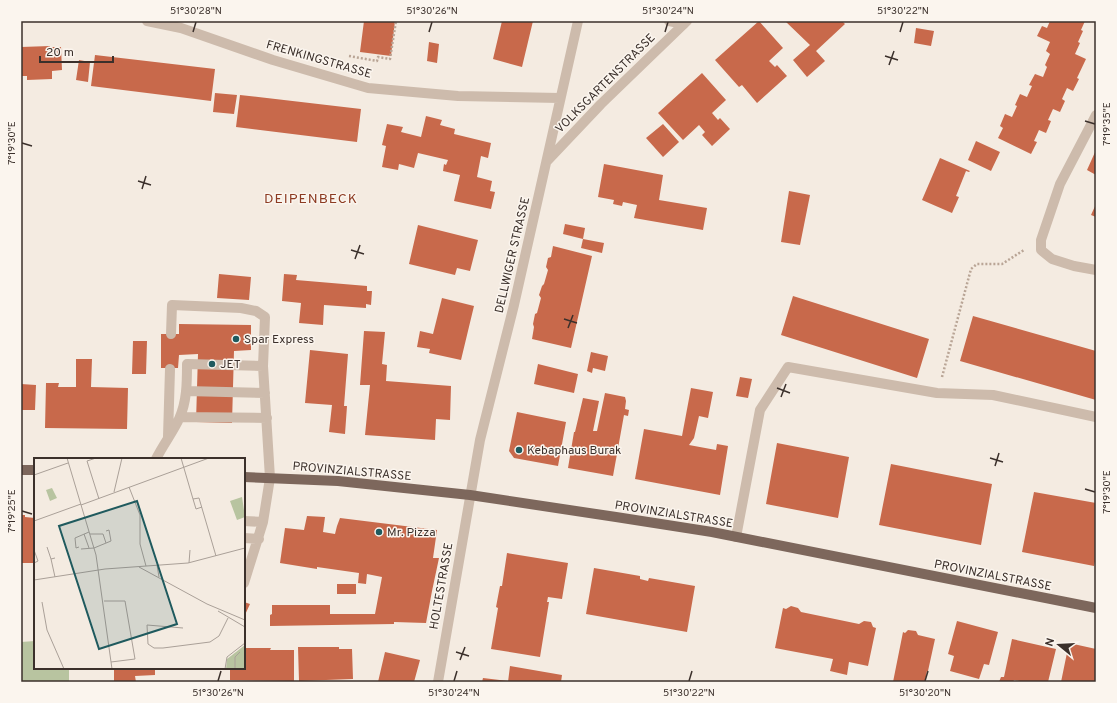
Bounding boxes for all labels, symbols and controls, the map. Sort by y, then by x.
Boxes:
text: 51°30'28"N [170,5,222,18]
text: 51°30'26"N [406,5,458,18]
text: 51°30'24"N [642,5,694,18]
text: 51°30'22"N [877,5,929,18]
street label: VOLKSGARTENSTRASSE [552,30,659,137]
street label: FRENKINGSTRASSE [264,37,373,83]
scale bar [40,38,113,64]
text: 20 m [46,45,74,61]
text: 7°19'35"E [1101,102,1114,146]
text: 7°19'30"E [6,121,19,165]
district label: DEIPENBECK [264,191,358,208]
street label: DELLWIGER STRASSE [492,195,534,315]
place label: Spar Express [244,332,314,348]
marker: Spar Express [231,334,241,344]
place label: JET [220,357,241,373]
marker: JET [207,359,217,369]
place label: Kebaphaus Burak [527,443,621,459]
marker: Kebaphaus Burak [514,445,524,455]
inset map [34,458,245,669]
street label: PROVINZIALSTRASSE [292,459,412,485]
text: 7°19'30"E [1101,470,1114,514]
text: 7°19'25"E [6,489,19,533]
street label: PROVINZIALSTRASSE [614,498,734,532]
place label: Mr. Pizza [387,525,436,541]
marker: Mr. Pizza [374,527,384,537]
street label: HOLTESTRASSE [426,542,457,631]
street label: PROVINZIALSTRASSE [933,557,1053,595]
north arrow [1039,625,1079,665]
text: N [1043,636,1058,648]
text: 51°30'26"N [192,687,244,700]
text: 51°30'24"N [428,687,480,700]
text: 51°30'22"N [663,687,715,700]
text: 51°30'20"N [899,687,951,700]

